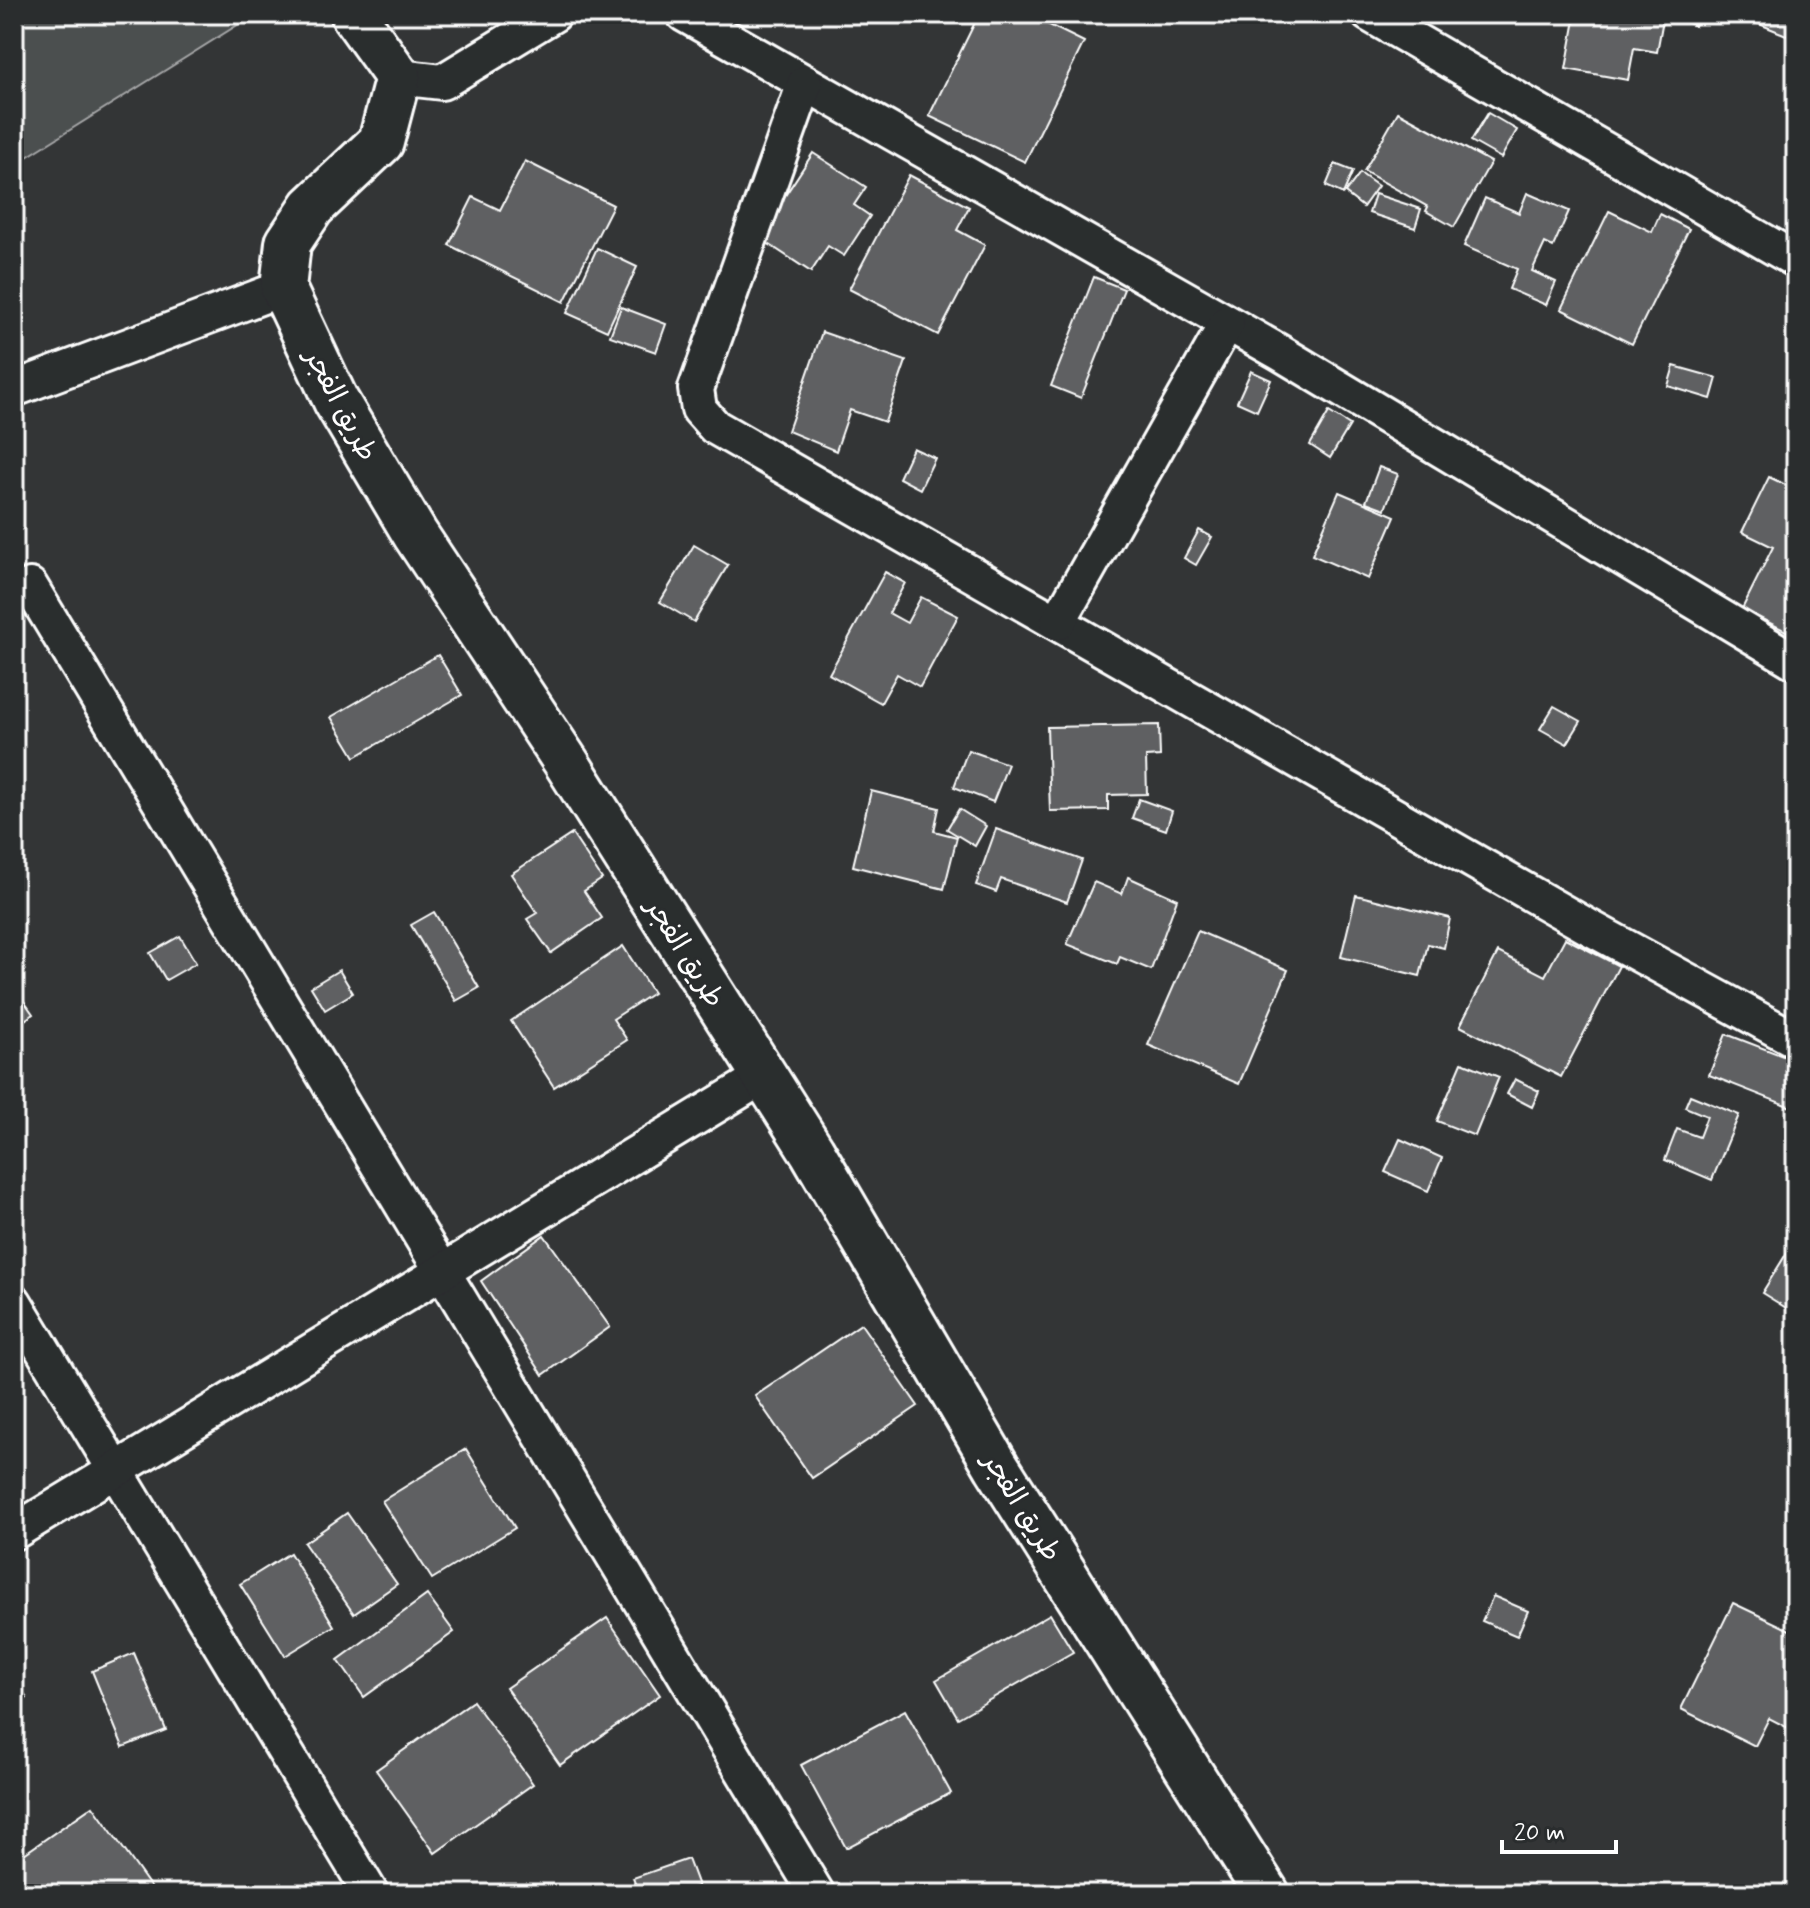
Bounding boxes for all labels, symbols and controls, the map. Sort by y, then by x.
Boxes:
street label: طريق الفجر [294,341,385,468]
street label: طريق الفجر [635,890,732,1015]
street label: طريق الفجر [972,1444,1069,1569]
scale bar [1502,1804,1616,1854]
text: 20 m [1514,1818,1565,1849]

